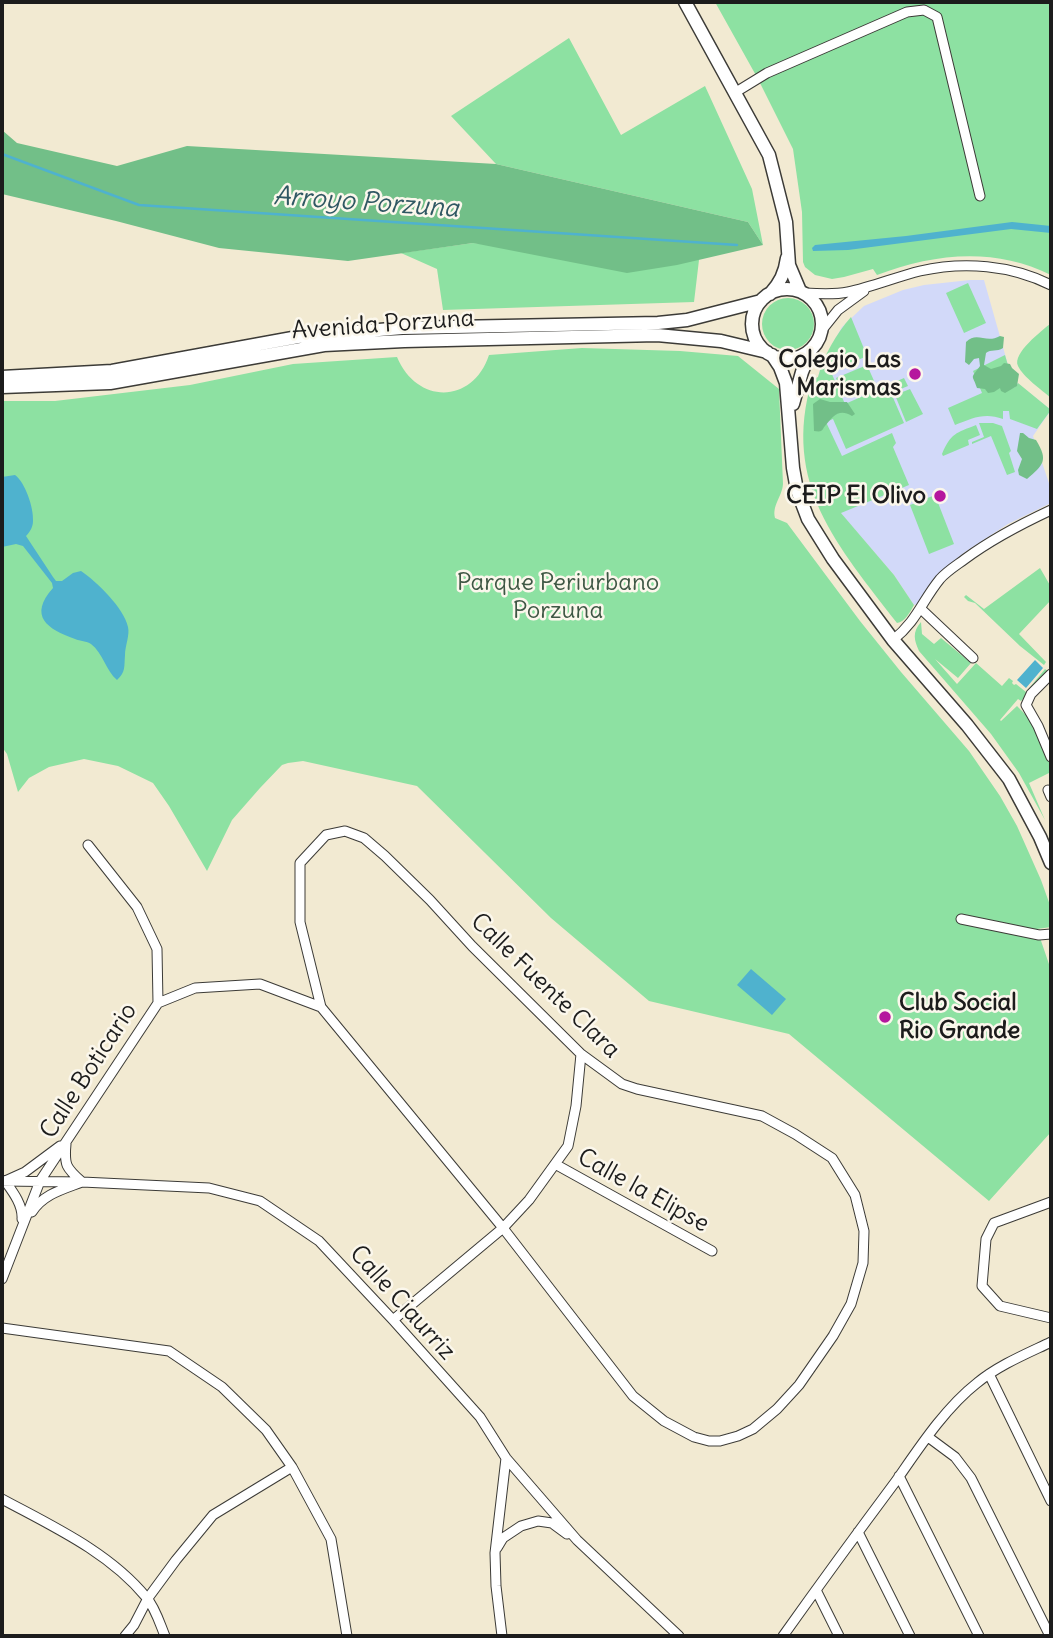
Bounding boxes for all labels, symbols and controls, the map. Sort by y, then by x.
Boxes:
water label: Arroyo Porzuna [272,181,460,225]
street label: Avenida Porzuna [291,304,475,346]
place label: Colegio Las Marismas [778,346,901,402]
marker: Colegio Las Marismas [907,366,923,382]
place label: CEIP El Olivo [786,482,926,510]
marker: CEIP El Olivo [932,488,948,504]
park label: Parque Periurbano Porzuna [457,569,659,625]
street label: Calle Fuente Clara [464,907,626,1065]
place label: Club Social Rio Grande [899,989,1020,1045]
street label: Calle Boticario [35,998,143,1144]
marker: Club Social Rio Grande [877,1009,893,1025]
street label: Calle la Elipse [572,1143,714,1239]
street label: Calle Ciaurriz [343,1240,461,1366]

